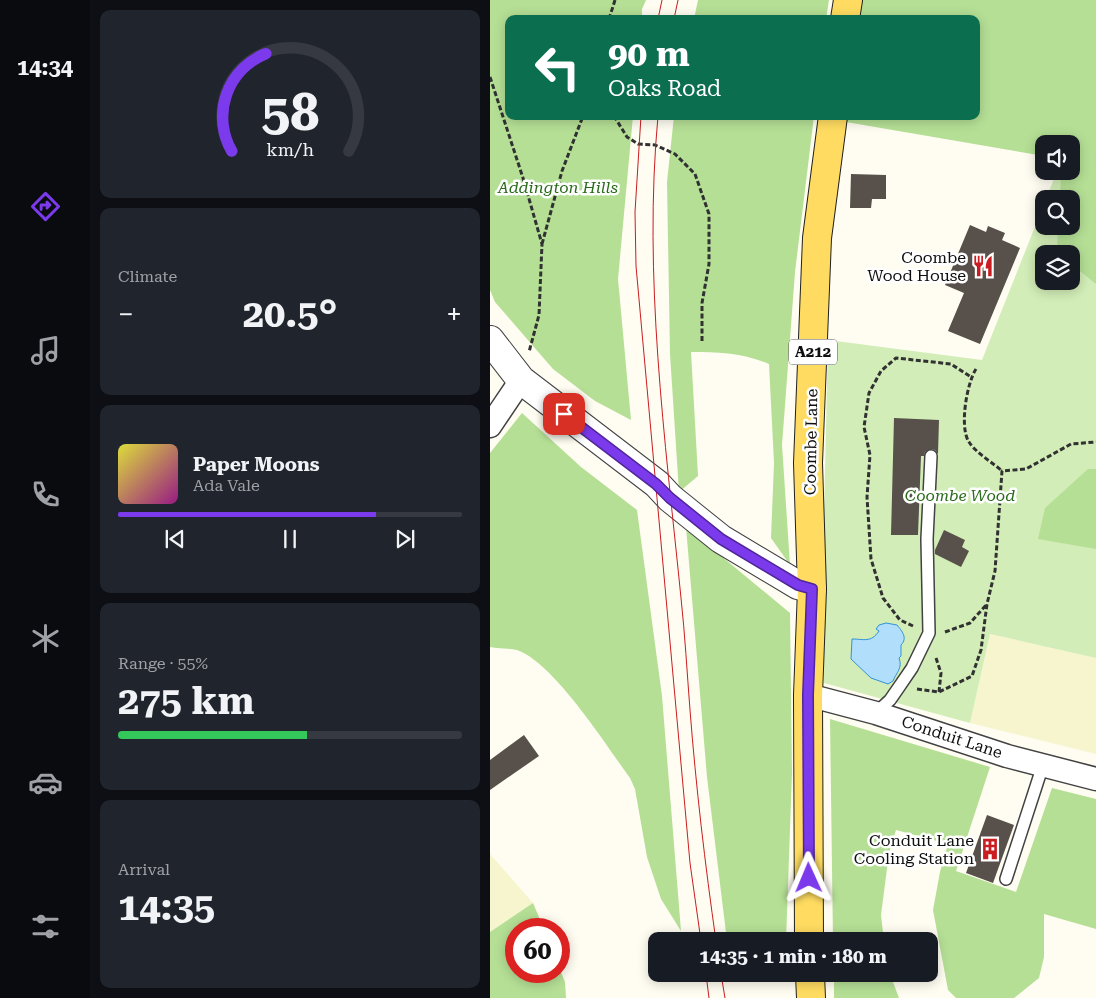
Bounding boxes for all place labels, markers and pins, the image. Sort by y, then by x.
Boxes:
place label: Coombe Wood House [867,248,966,285]
restaurant icon: Coombe Wood House [970,253,996,279]
pin [543,393,585,435]
place label: Conduit Lane Cooling Station [854,831,974,868]
building icon: Conduit Lane Cooling Station [977,836,1003,862]

